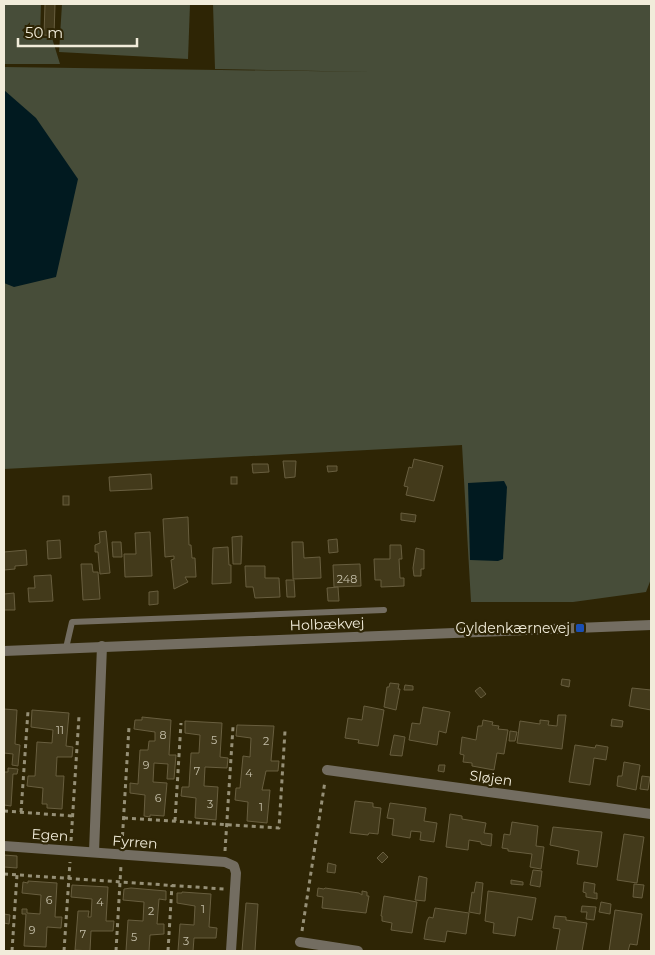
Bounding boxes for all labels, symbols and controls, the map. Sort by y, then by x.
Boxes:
scale bar [18,15,136,47]
text: 50 m [25,23,63,42]
house number: 248 [337,572,357,586]
street label: Holbækvej [289,614,365,634]
place label: Gyldenkærnevej [456,619,570,637]
marker: Gyldenkærnevej [574,622,586,634]
house number: 11 [56,723,64,737]
house number: 8 [159,728,167,742]
house number: 5 [211,733,217,747]
house number: 2 [263,734,269,748]
house number: 9 [143,758,150,772]
house number: 7 [194,764,200,778]
house number: 4 [245,766,253,780]
street label: Sløjen [469,766,513,790]
house number: 6 [155,791,162,805]
house number: 3 [207,797,213,811]
house number: 1 [259,800,263,814]
street label: Egen [31,825,69,845]
street label: Fyrren [112,831,158,853]
house number: 6 [46,893,53,907]
house number: 4 [96,895,104,909]
house number: 1 [201,902,205,916]
house number: 2 [148,904,154,918]
house number: 9 [29,923,36,937]
house number: 7 [80,927,86,941]
house number: 5 [131,930,137,944]
house number: 3 [183,934,189,948]

